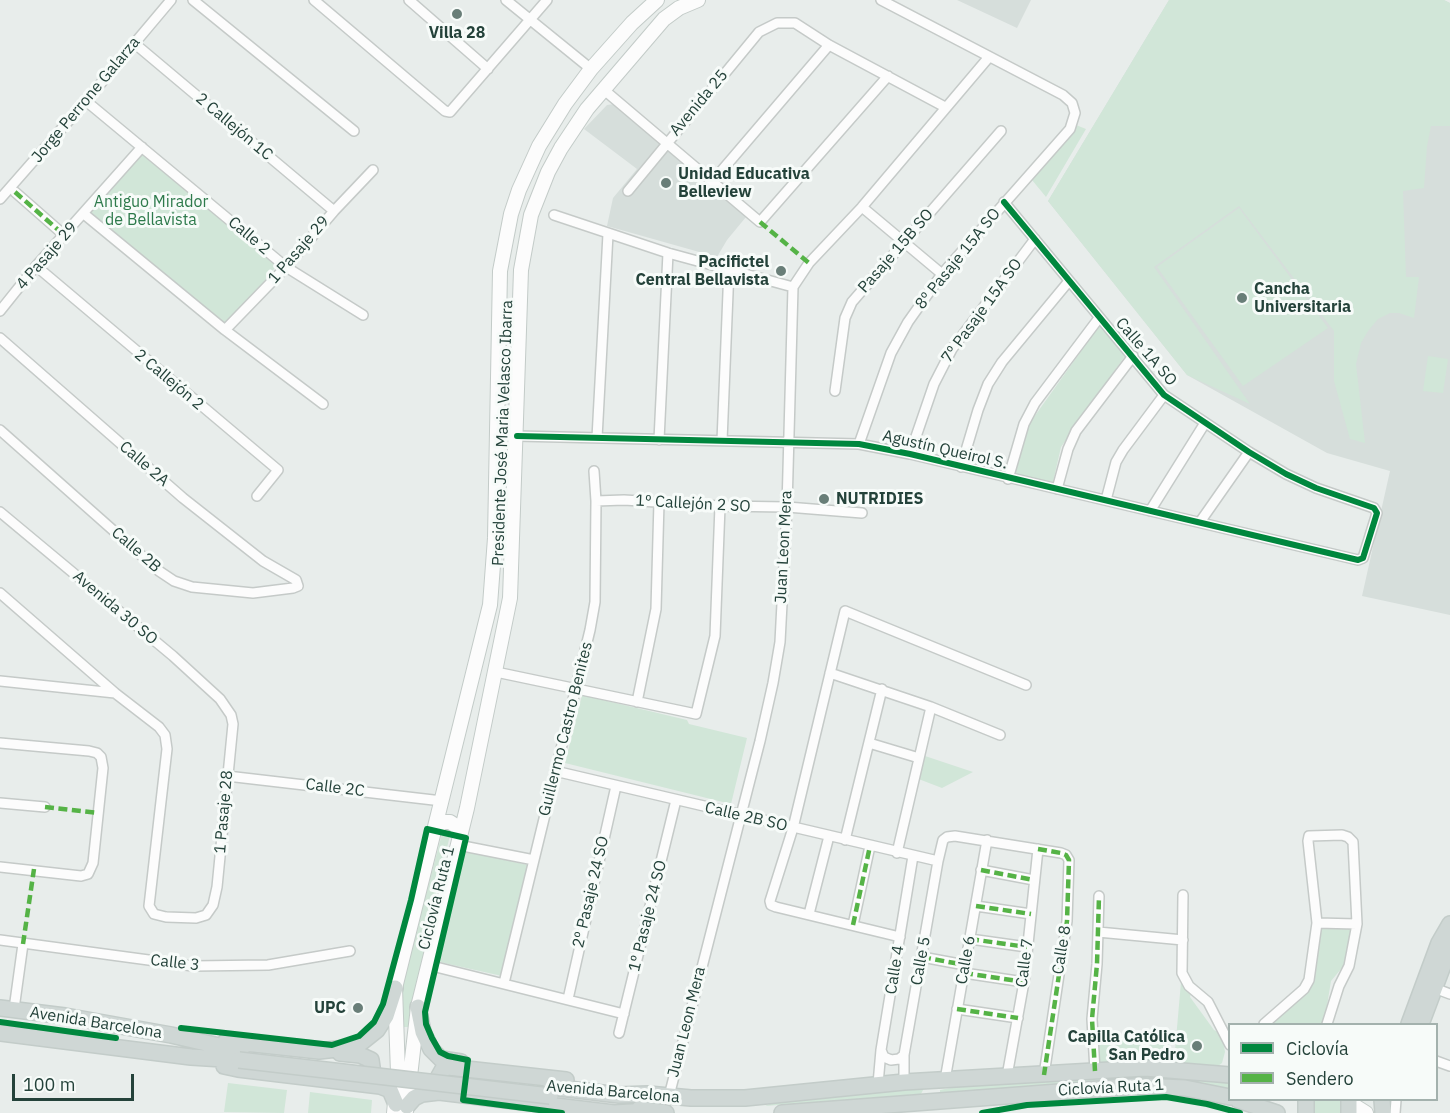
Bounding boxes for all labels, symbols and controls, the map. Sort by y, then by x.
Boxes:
marker: Villa 28 [450,7,464,21]
place label: Villa 28 [429,23,485,43]
street label: Jorge Perrone Galarza [28,33,144,167]
street label: Avenida 25 [666,66,732,140]
street label: 2 Callejón 1C [192,89,276,165]
place label: Unidad Educativa Belleview [678,164,810,202]
marker: Unidad Educativa Belleview [659,176,673,190]
park label: Antiguo Mirador de Bellavista [94,192,208,230]
street label: Pasaje 15B SO [854,205,938,297]
street label: 8º Pasaje 15A SO [911,205,1005,313]
street label: 1 Pasaje 29 [264,212,334,288]
street label: Calle 2 [224,213,274,259]
street label: 4 Pasaje 29 [12,218,82,294]
place label: Pacifictel Central Bellavista [635,252,769,290]
street label: 7º Pasaje 15A SO [938,255,1026,367]
marker: Pacifictel Central Bellavista [774,264,788,278]
place label: Cancha Universitaria [1254,279,1351,317]
marker: Cancha Universitaria [1235,291,1249,305]
street label: Presidente José Maria Velasco Ibarra [489,300,517,566]
street label: Calle 1A SO [1111,314,1181,390]
street label: 2 Callejón 2 [130,345,208,415]
street label: Agustín Queirol S. [881,426,1009,474]
street label: Calle 2A [115,437,173,491]
place label: NUTRIDIES [836,489,923,509]
street label: Juan Leon Mera [771,490,797,604]
street label: 1º Callejón 2 SO [635,491,751,517]
marker: NUTRIDIES [817,492,831,506]
street label: Calle 2B [107,523,165,577]
street label: Avenida 30 SO [69,567,161,649]
street label: Guillermo Castro Benites [535,640,597,818]
street label: 1 Pasaje 28 [211,770,237,854]
street label: Calle 2C [304,775,366,801]
street label: Calle 2B SO [703,798,789,836]
street label: 2º Pasaje 24 SO [569,834,613,950]
street label: Ciclovía Ruta 1 [415,844,459,952]
street label: 1º Pasaje 24 SO [625,858,671,974]
street label: Calle 8 [1049,924,1075,976]
street label: Calle 6 [952,934,980,986]
street label: Calle 5 [907,935,935,987]
street label: Calle 7 [1012,937,1038,989]
street label: Calle 4 [882,944,908,996]
street label: Calle 3 [149,951,201,975]
street label: Juan Leon Mera [664,965,710,1079]
place label: UPC [314,998,346,1018]
marker: UPC [351,1001,365,1015]
street label: Avenida Barcelona [29,1003,163,1043]
legend [1228,1023,1438,1101]
place label: Capilla Católica San Pedro [1067,1027,1185,1065]
text: Ciclovía [1286,1037,1349,1060]
marker: Capilla Católica San Pedro [1190,1039,1204,1053]
scale bar [15,1062,136,1100]
text: Sendero [1286,1067,1353,1090]
text: 100 m [23,1073,75,1096]
street label: Ciclovía Ruta 1 [1057,1076,1165,1100]
street label: Avenida Barcelona [546,1077,680,1107]

